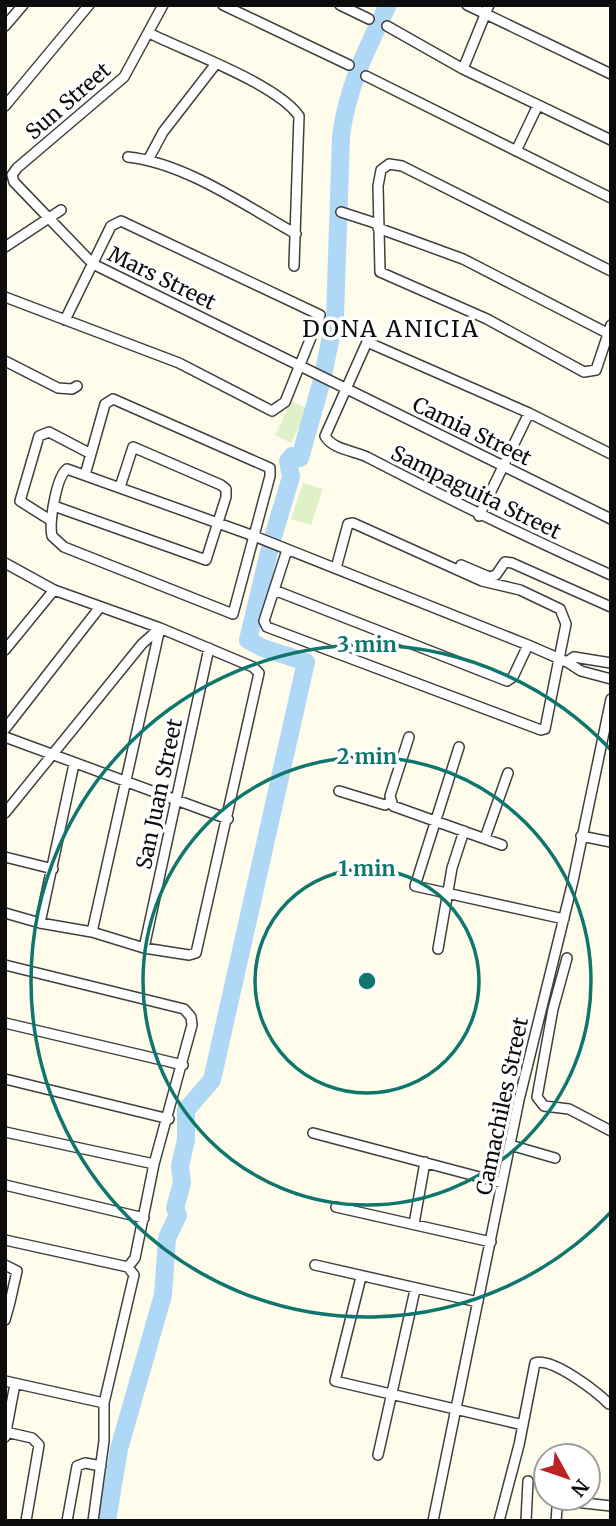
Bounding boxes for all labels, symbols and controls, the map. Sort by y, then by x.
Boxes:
street label: Sun Street [20,57,116,145]
street label: Mars Street [104,240,220,316]
district label: DONA ANICIA [302,314,480,343]
street label: Camia Street [408,391,536,471]
street label: Sampaguita Street [387,439,565,545]
text: 3 min [337,631,397,658]
street label: San Juan Street [130,716,188,872]
text: 2 min [337,743,397,770]
text: 1 min [338,855,396,882]
centre of rings [355,969,379,993]
street label: Camachiles Street [470,1015,534,1197]
north arrow [532,1442,602,1512]
text: N [566,1474,594,1501]

